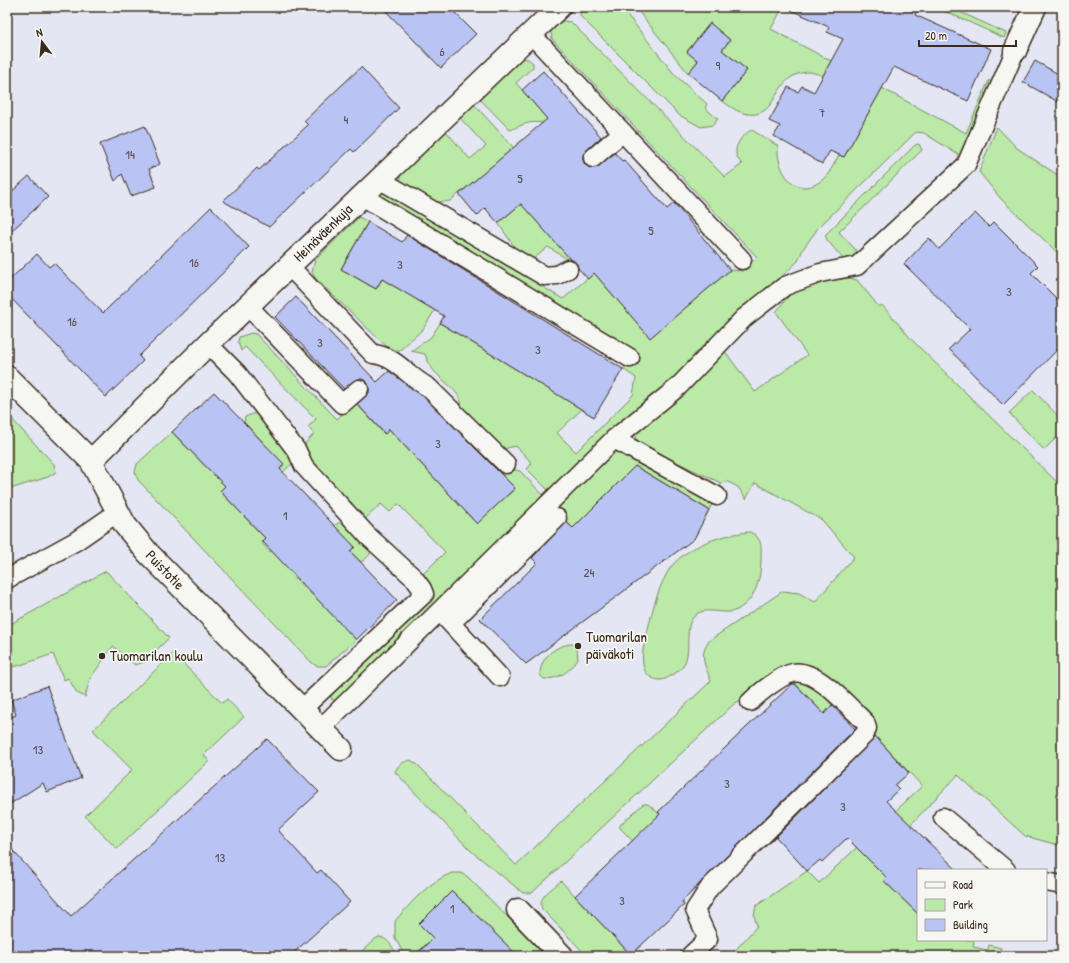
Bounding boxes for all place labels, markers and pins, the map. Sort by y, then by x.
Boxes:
place label: Tuomarilan päiväkoti [586,626,647,664]
marker: Tuomarilan päiväkoti [573,641,583,651]
place label: Tuomarilan koulu [110,645,203,666]
marker: Tuomarilan koulu [97,651,107,661]

